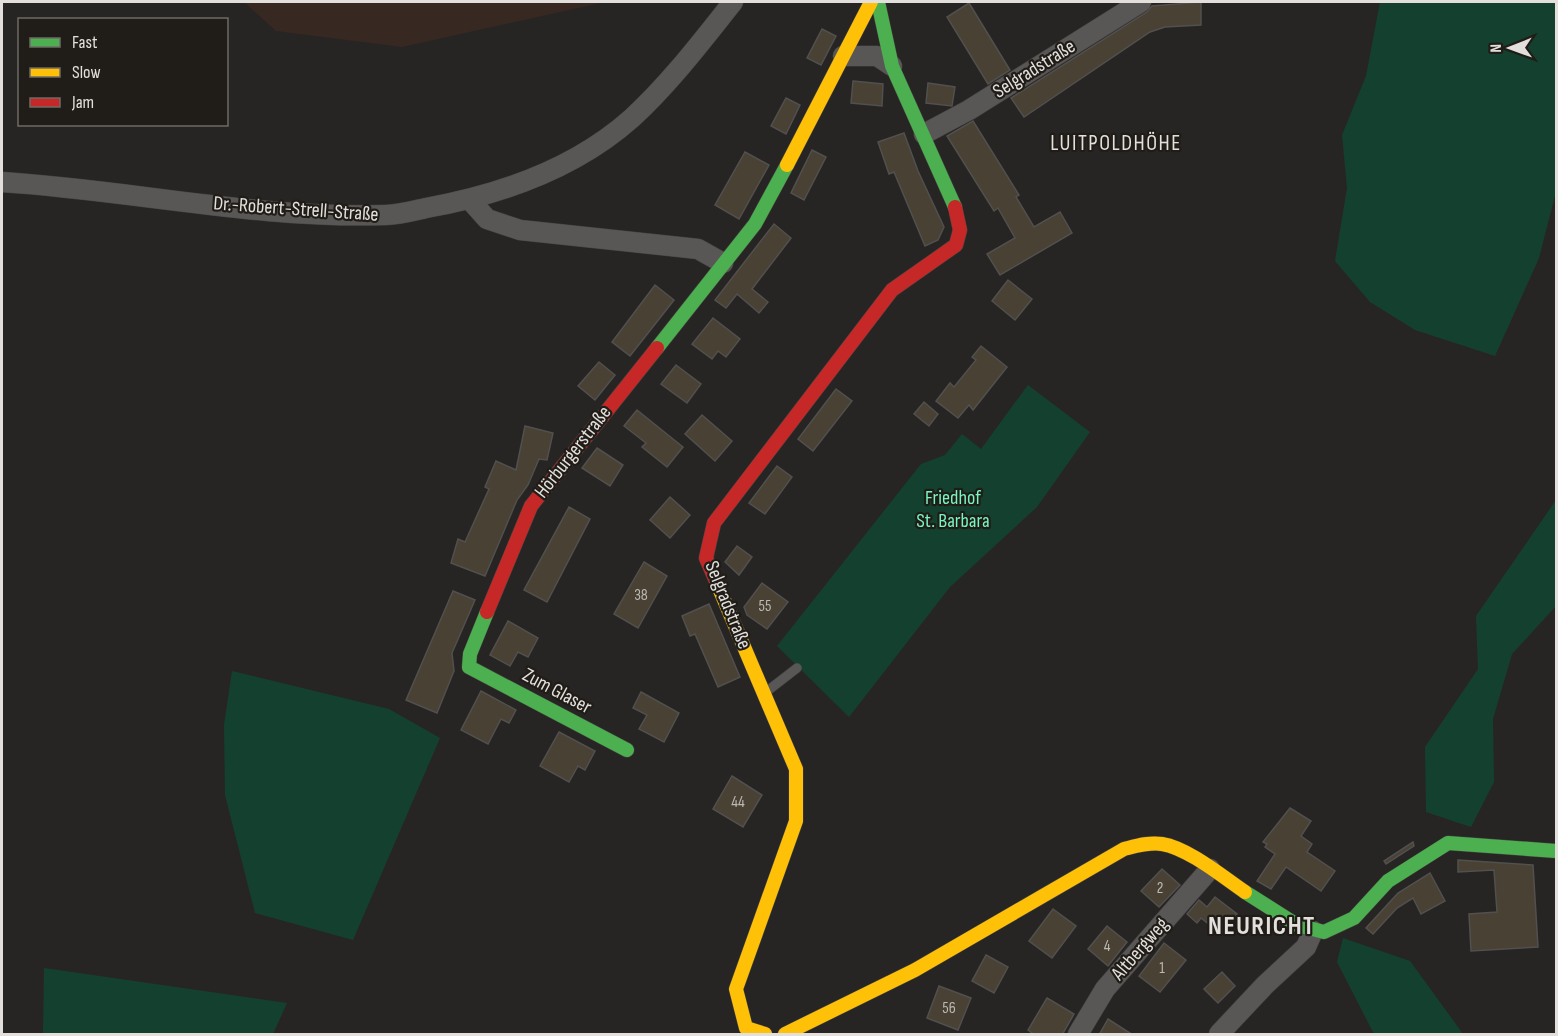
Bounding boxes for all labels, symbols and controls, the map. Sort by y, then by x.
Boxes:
legend [18,18,228,126]
north arrow [1480,18,1540,78]
text: Fast [72,32,98,53]
street label: Selgradstraße [988,34,1080,104]
text: N [1487,44,1506,53]
text: Slow [72,62,101,83]
text: Jam [71,92,94,113]
district label: LUITPOLDHÖHE [1050,130,1182,157]
street label: Dr.-Robert-Strell-Straße [213,191,379,227]
street label: Hörburgerstraße [530,401,616,503]
park label: Friedhof St. Barbara [916,486,990,533]
street label: Selgradstraße [700,558,756,652]
house number: 38 [634,586,648,605]
house number: 55 [759,597,771,616]
street label: Zum Glaser [518,663,596,719]
house number: 44 [731,793,745,812]
house number: 2 [1157,879,1163,898]
district label: NEURICHT [1208,911,1316,942]
street label: Altbergweg [1106,913,1174,986]
house number: 4 [1104,937,1111,956]
house number: 1 [1159,959,1165,978]
house number: 56 [942,999,956,1018]

